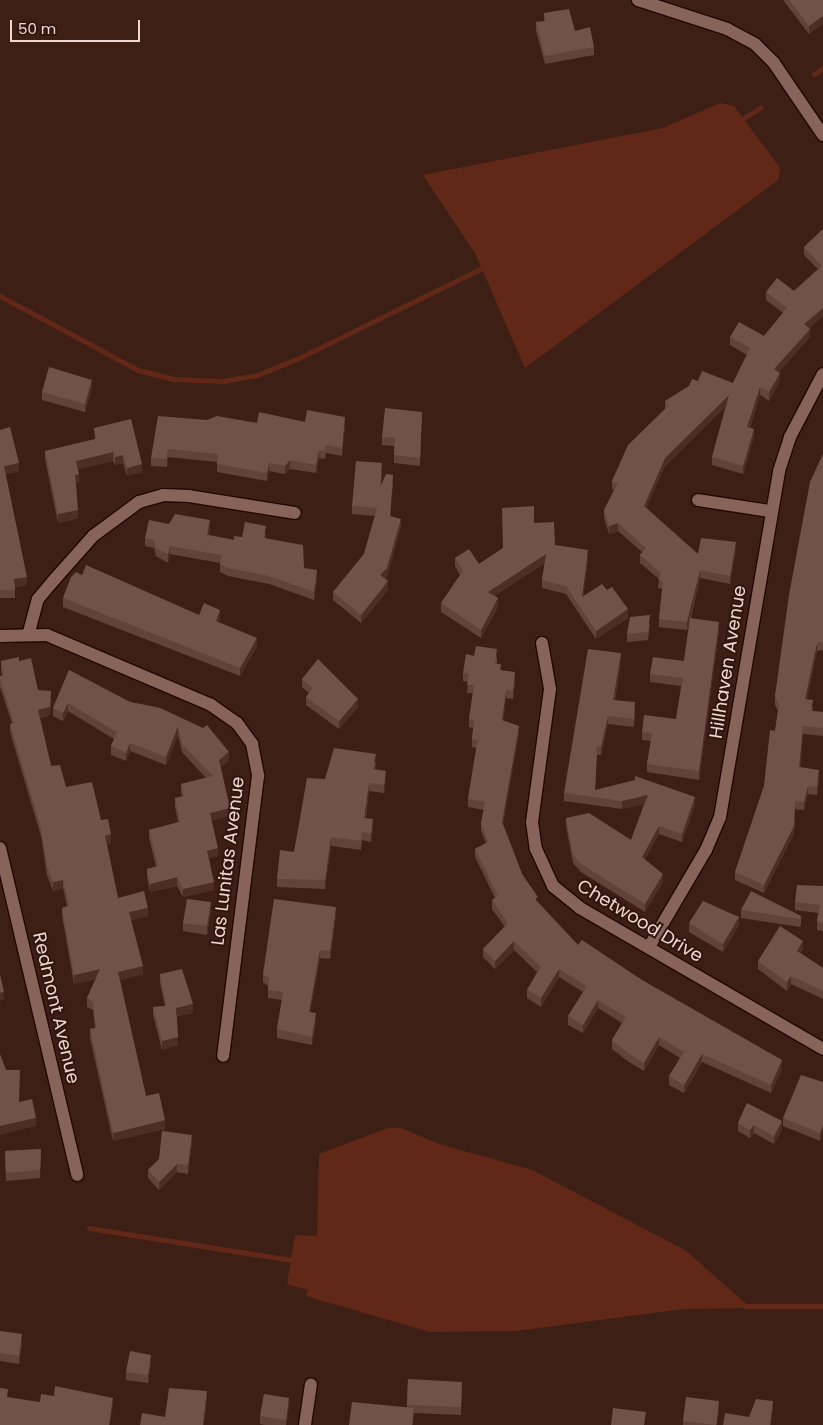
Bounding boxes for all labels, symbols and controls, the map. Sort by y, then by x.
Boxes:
scale bar [12,10,142,42]
text: 50 m [18,18,56,39]
street label: Hillhaven Avenue [705,584,751,740]
street label: Las Lunitas Avenue [207,775,249,947]
street label: Chetwood Drive [573,875,707,967]
street label: Redmont Avenue [28,930,84,1086]

